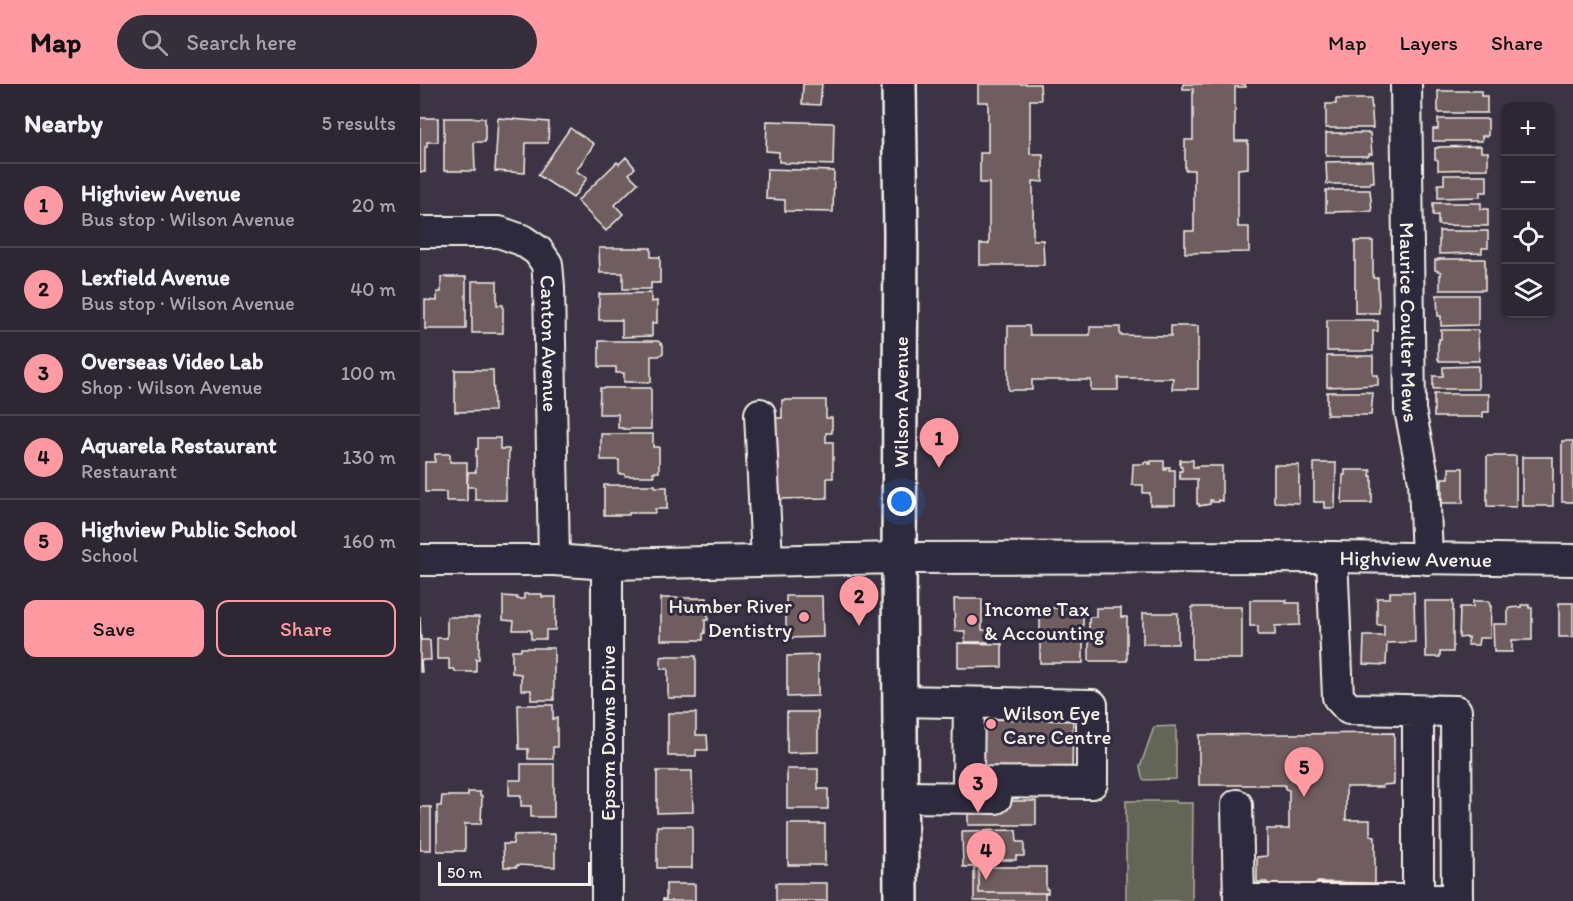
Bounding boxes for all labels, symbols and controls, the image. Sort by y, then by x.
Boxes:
search box [117,15,537,69]
text: Map [30,25,81,59]
icon: search [138,26,171,59]
text: Search here [186,29,297,56]
text: Map [1328,30,1367,55]
text: Layers [1400,30,1458,55]
text: Share [1491,30,1543,55]
map controls [1501,102,1555,318]
button: + [1501,102,1555,156]
text: Nearby [24,107,103,139]
text: 5 results [322,111,396,135]
button: − [1501,156,1555,210]
text: Highview Avenue [81,180,241,207]
text: 1 [39,193,48,217]
text: 20 m [352,193,396,217]
text: Bus stop · Wilson Avenue [81,207,295,231]
button: locate [1501,210,1555,264]
street label: Maurice Coulter Mews [1395,222,1425,424]
text: Lexfield Avenue [81,264,230,291]
button: layers [1501,264,1555,318]
street label: Canton Avenue [535,274,564,412]
text: 2 [38,277,49,301]
text: 40 m [350,277,396,301]
text: Bus stop · Wilson Avenue [81,291,295,315]
street label: Wilson Avenue [888,336,913,468]
text: Overseas Video Lab [81,348,263,375]
text: 3 [38,361,49,385]
text: 100 m [341,361,396,385]
text: Shop · Wilson Avenue [81,375,262,399]
pin: 1 [920,418,958,468]
text: Aquarela Restaurant [81,432,276,459]
text: 4 [37,445,50,469]
text: 130 m [342,445,396,469]
text: Restaurant [81,459,177,483]
your location [887,487,916,516]
text: Highview Public School [81,516,297,543]
text: 5 [38,529,49,553]
text: 160 m [343,529,396,553]
text: School [81,543,138,567]
street label: Highview Avenue [1339,545,1492,571]
pin: 2 [840,576,878,626]
place label: Humber River Dentistry [669,593,792,642]
place label: Income Tax & Accounting [984,596,1105,645]
button: Save [24,600,204,657]
button: Share [216,600,396,657]
marker: Humber River Dentistry [797,610,811,624]
marker: Income Tax & Accounting [965,613,979,627]
street label: Epsom Downs Drive [595,645,620,821]
place label: Wilson Eye Care Centre [1003,700,1112,749]
marker: Wilson Eye Care Centre [984,717,998,731]
pin: 5 [1284,748,1324,797]
pin: 3 [958,764,998,813]
pin: 4 [966,830,1006,880]
scale bar [438,859,591,886]
text: 50 m [447,863,482,882]

